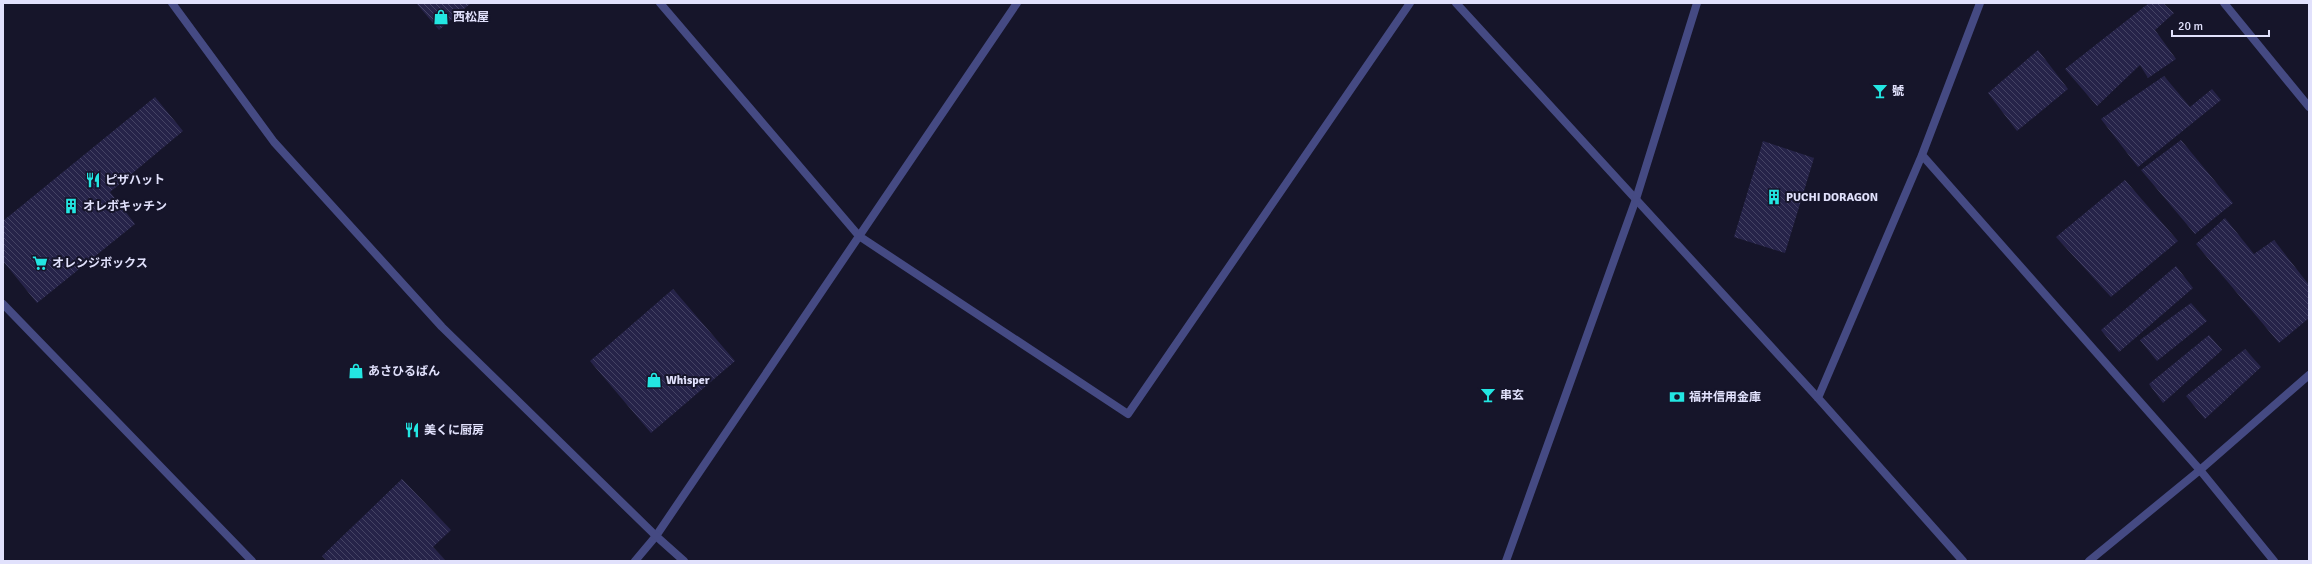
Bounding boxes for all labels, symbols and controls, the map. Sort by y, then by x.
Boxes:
shop icon: 西松屋 [432,8,450,26]
place label: 西松屋 [453,10,489,25]
scale bar [2172,12,2269,38]
text: 20 m [2178,19,2203,34]
bar icon: 號 [1871,82,1889,100]
place label: 號 [1892,84,1904,99]
restaurant icon: ピザハット [84,171,102,189]
place label: ピザハット [105,173,165,188]
building icon: PUCHI DORAGON [1765,188,1783,206]
place label: PUCHI DORAGON [1786,190,1878,205]
building icon: オレボキッチン [62,197,80,215]
place label: オレボキッチン [83,199,167,214]
supermarket icon: オレンジボックス [31,254,49,272]
place label: オレンジボックス [52,256,148,271]
shop icon: あさひるぱん [347,362,365,380]
place label: あさひるぱん [368,364,440,379]
shop icon: Whisper [645,371,663,389]
place label: Whisper [666,373,710,388]
bar icon: 串玄 [1479,386,1497,404]
place label: 串玄 [1500,388,1524,403]
bank icon: 福井信用金庫 [1668,388,1686,406]
place label: 福井信用金庫 [1689,390,1761,405]
restaurant icon: 美くに厨房 [403,421,421,439]
place label: 美くに厨房 [424,423,484,438]

